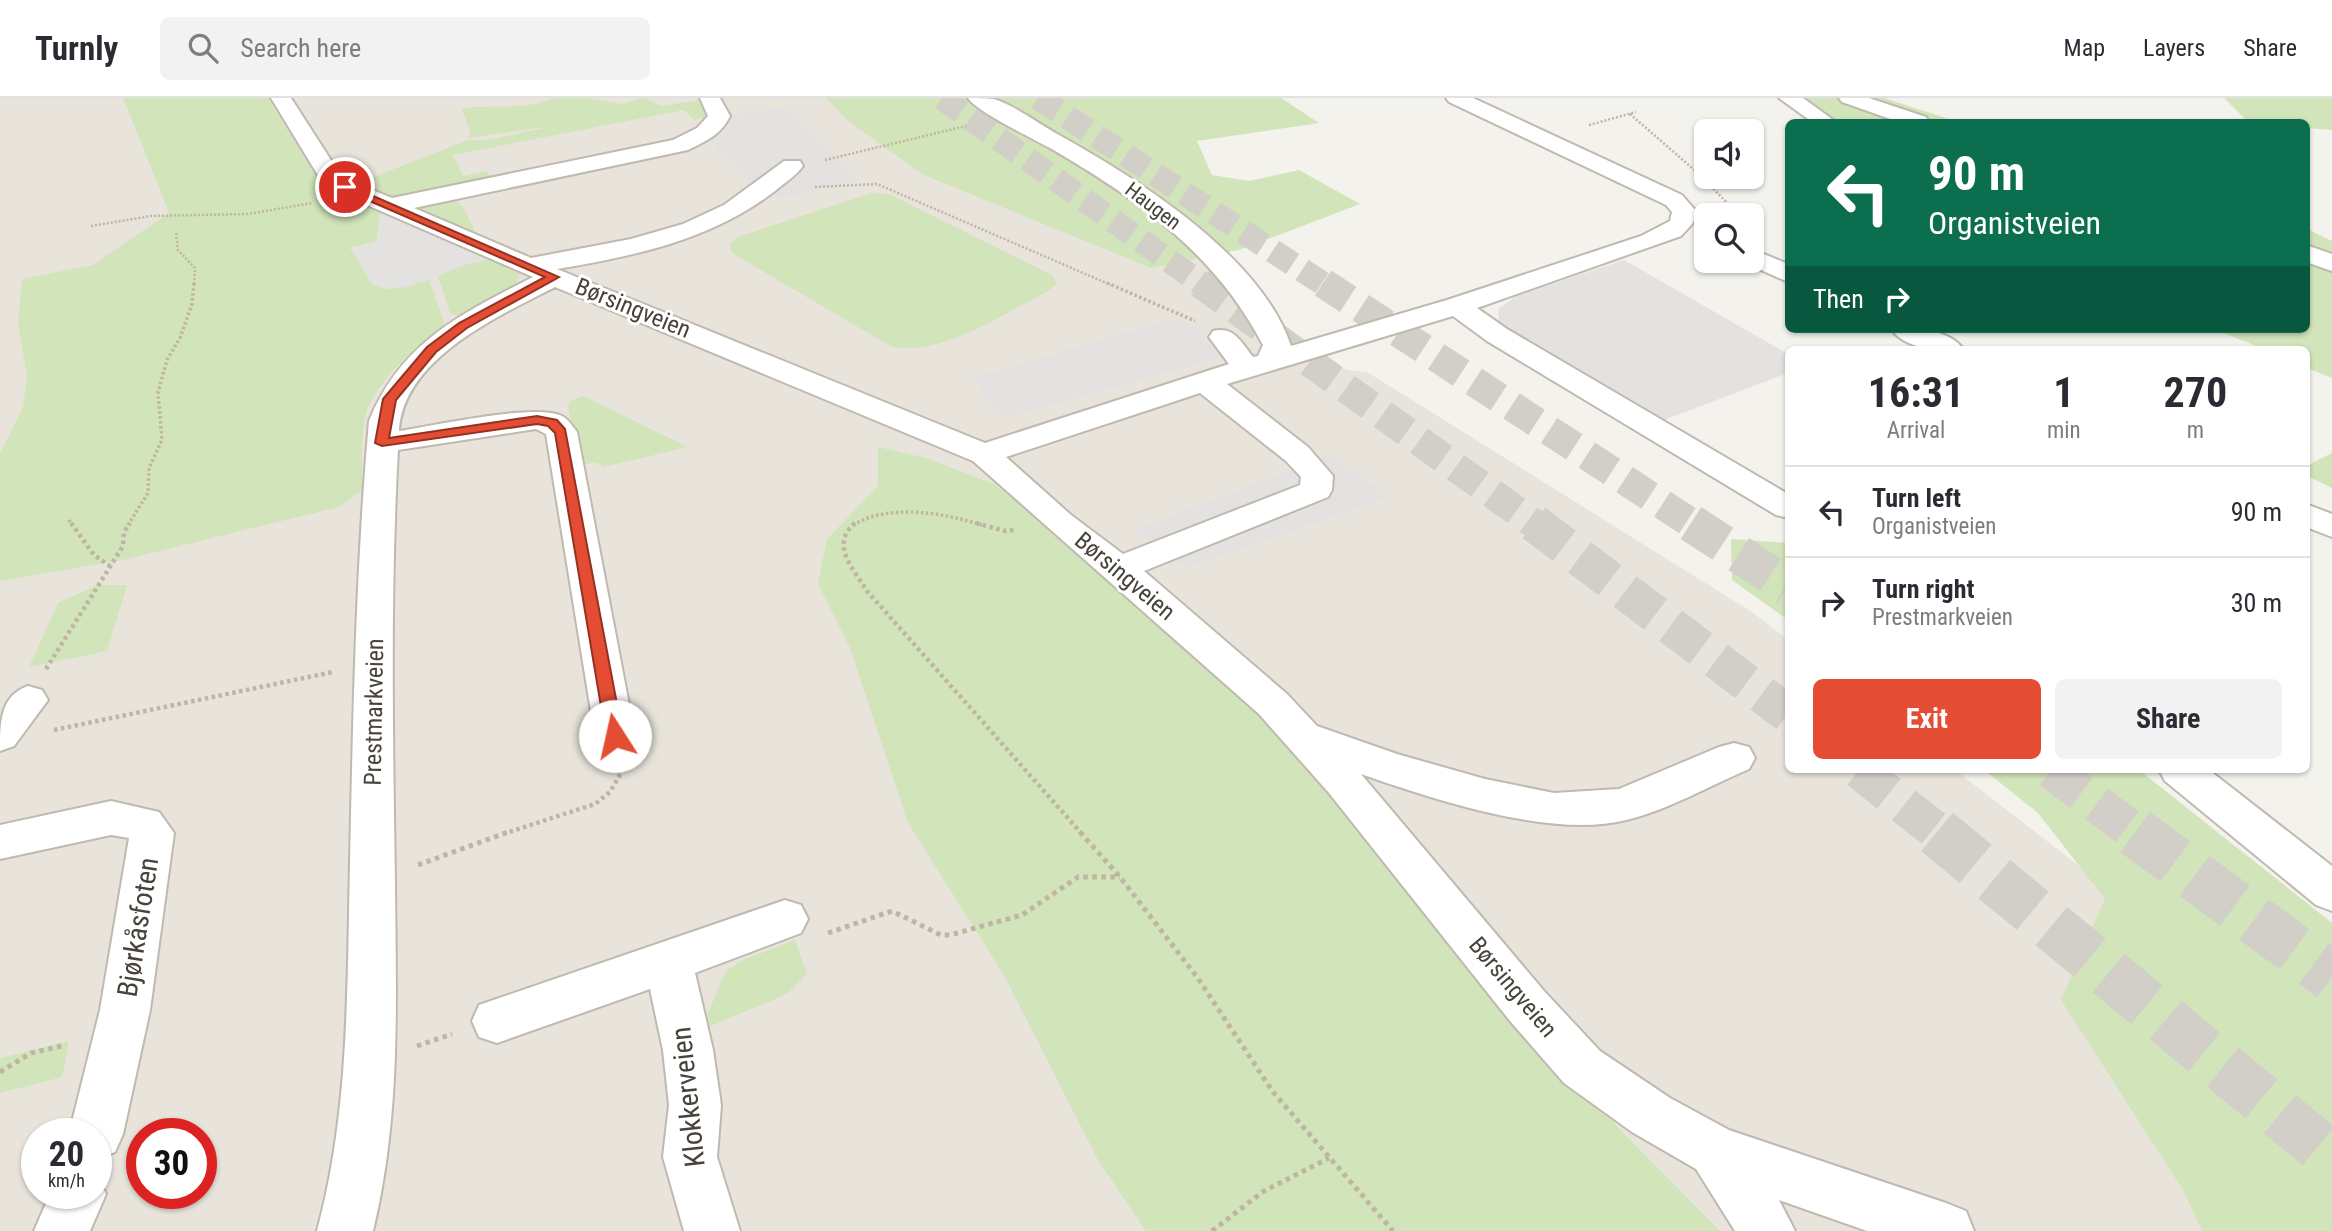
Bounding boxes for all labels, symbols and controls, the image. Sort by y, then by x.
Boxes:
search box [160,17,650,80]
text: Turnly [35,29,118,68]
icon: search [184,29,222,67]
text: Search here [240,33,361,63]
text: Map [2064,34,2105,62]
text: Layers [2143,34,2205,62]
text: Share [2243,34,2297,62]
map controls [1694,119,1764,273]
button: sound [1694,119,1764,189]
text: 90 m [1928,145,2025,202]
icon: left [1813,147,1904,238]
pin [315,157,375,217]
icon: arrive [326,168,364,206]
street label: Haugen [1120,177,1186,235]
button: search [1694,203,1764,273]
text: Organistveien [1928,204,2101,242]
street label: Børsingveien [571,272,695,344]
icon: right [1878,280,1916,318]
text: Then [1813,284,1864,314]
text: 16:31 [1868,368,1964,417]
text: 1 [2053,368,2074,417]
text: 270 [2163,368,2227,417]
text: Arrival [1887,417,1945,444]
text: min [2047,417,2081,444]
text: m [2187,417,2204,444]
text: Turn left [1872,483,1961,513]
icon: left [1813,493,1851,531]
text: 90 m [2231,497,2282,527]
text: Organistveien [1872,513,1996,540]
street label: Børsingveien [1069,526,1181,626]
text: Turn right [1872,574,1974,604]
icon: right [1813,584,1851,622]
text: 30 m [2231,588,2282,618]
text: Prestmarkveien [1872,604,2013,631]
street label: Prestmarkveien [359,638,389,786]
button: Exit [1813,679,2041,759]
button: Share [2055,679,2282,759]
position arrow [578,699,652,773]
street label: Bjørkåsfoten [111,855,165,999]
street label: Børsingveien [1463,931,1563,1043]
street label: Klokkerveien [664,1025,712,1169]
speed limit sign: 30 [126,1118,217,1209]
text: 20 [49,1134,84,1175]
text: km/h [48,1170,85,1191]

